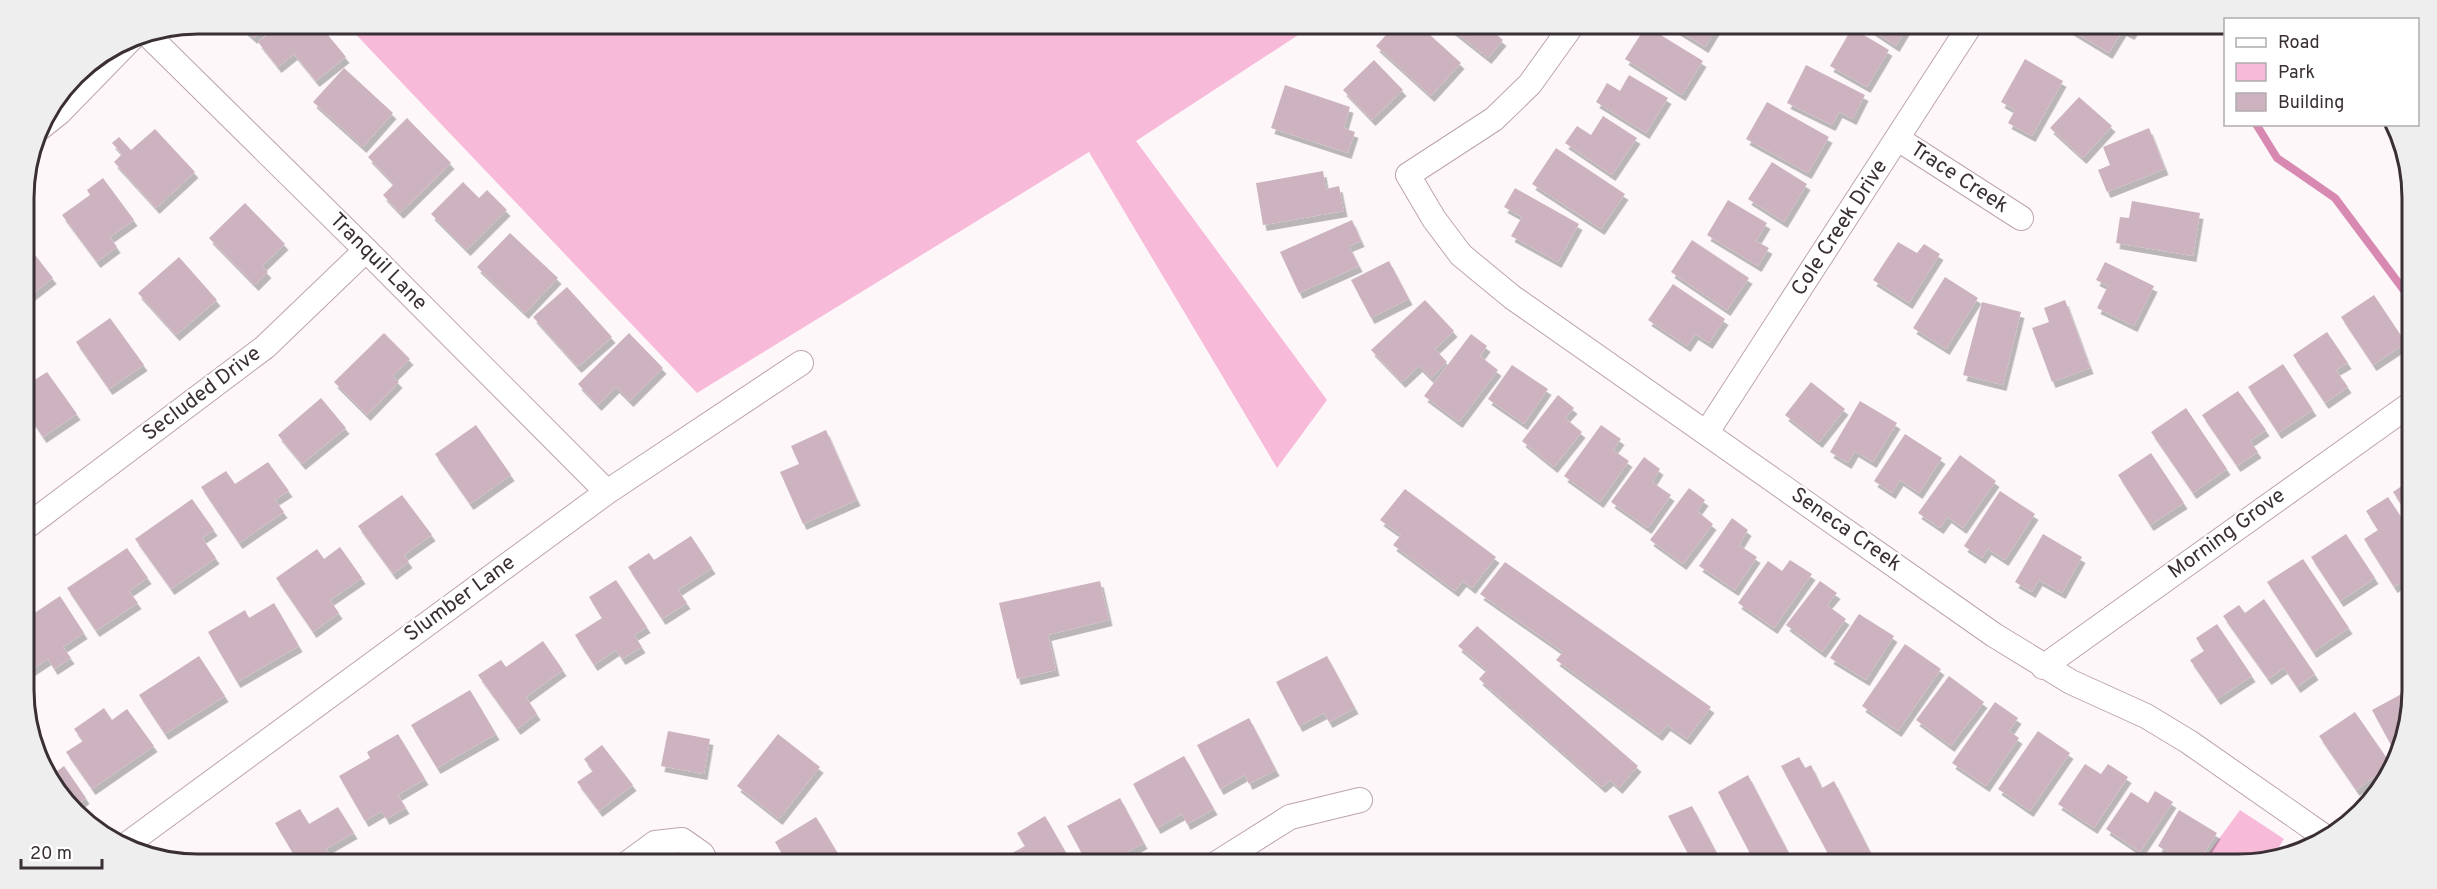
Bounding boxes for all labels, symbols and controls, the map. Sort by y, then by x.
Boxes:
legend [2224,18,2419,126]
text: Road [2278,32,2320,55]
text: Park [2278,62,2315,85]
text: Building [2278,92,2344,115]
street label: Trace Creek [1905,136,2013,220]
street label: Cole Creek Drive [1786,155,1894,301]
street label: Tranquil Lane [323,207,433,317]
street label: Secluded Drive [137,341,267,447]
street label: Seneca Creek [1785,482,1907,578]
street label: Morning Grove [2163,482,2291,586]
street label: Slumber Lane [399,550,521,648]
scale bar [21,832,102,870]
text: 20 m [30,843,72,866]

